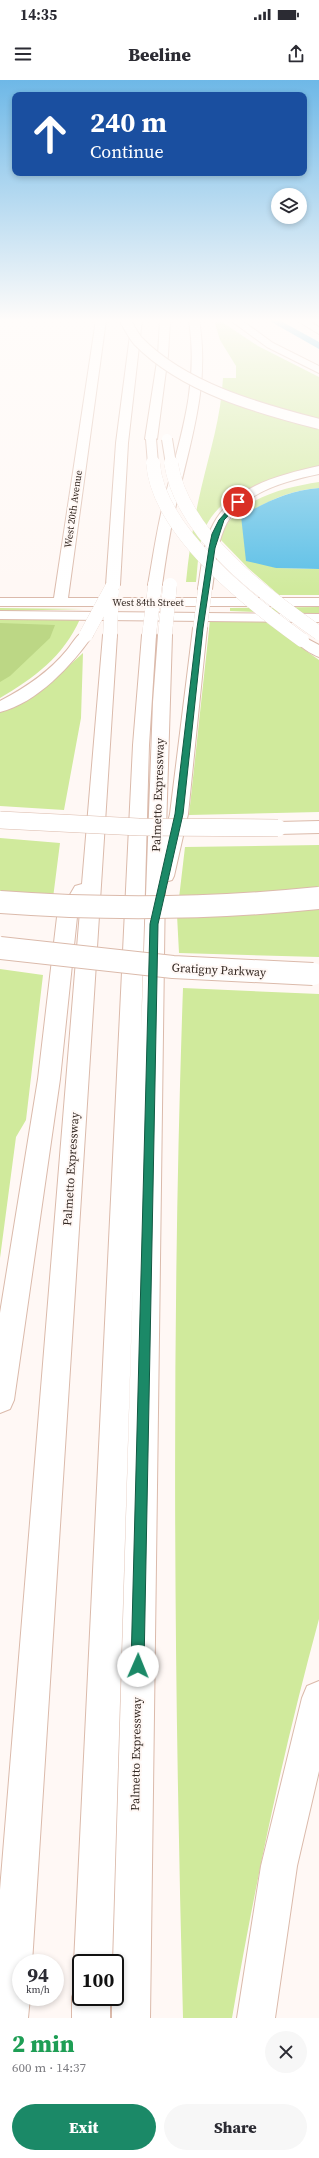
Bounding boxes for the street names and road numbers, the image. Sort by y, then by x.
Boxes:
street label: West 20th Avenue [61,469,85,549]
street label: West 84th Street [112,596,184,609]
street label: Palmetto Expressway [148,737,168,852]
street label: Gratigny Parkway [171,960,267,981]
street label: Palmetto Expressway [59,1111,83,1226]
street label: Palmetto Expressway [127,1696,145,1811]

